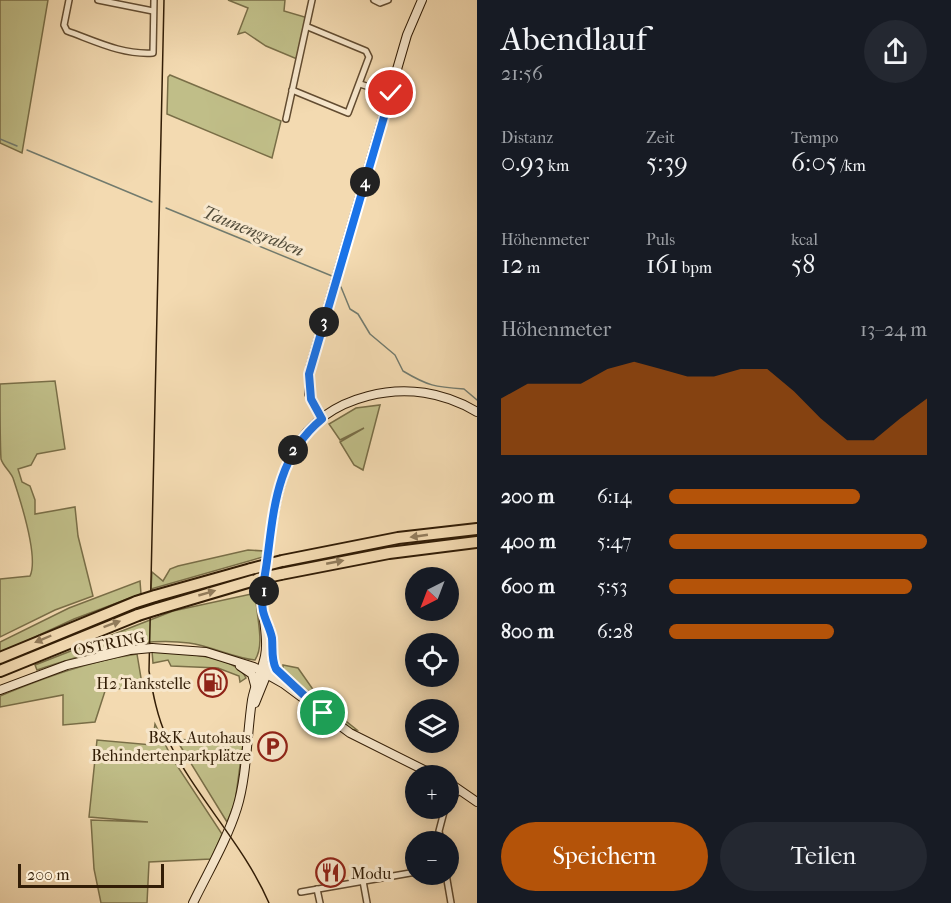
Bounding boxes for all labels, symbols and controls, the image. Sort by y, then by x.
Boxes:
text: Abendlauf [501,20,647,59]
button: share [864,20,927,83]
text: 21:56 [501,62,543,85]
pin [365,67,416,118]
icon: check [374,76,407,109]
text: Distanz [501,128,553,147]
text: Zeit [646,128,675,147]
text: Tempo [791,128,838,147]
text: 0.93 [501,147,544,178]
text: 5:39 [646,147,688,178]
text: 6:05 [791,147,837,178]
text: km [544,156,569,175]
text: /km [837,156,866,175]
pin: 4 [350,167,380,197]
text: 4 [360,172,370,191]
water label: Taunengraben [199,202,307,261]
text: Höhenmeter [501,230,589,249]
text: Puls [646,230,675,249]
text: kcal [791,230,818,249]
text: 12 [501,249,524,280]
text: 161 [646,249,678,280]
text: 58 [791,249,815,280]
text: m [524,258,540,277]
text: bpm [678,258,712,277]
pin: 3 [309,307,339,337]
text: 3 [321,312,327,331]
text: Höhenmeter [501,318,611,341]
text: 13–24 m [860,318,927,341]
pin: 2 [278,435,308,465]
text: 2 [289,440,297,459]
text: 200 m [501,485,554,508]
text: 6:14 [597,485,632,508]
text: 400 m [501,530,556,553]
text: 5:47 [597,530,631,553]
one-way arrow [409,531,428,540]
one-way arrow [326,557,345,566]
north arrow [405,567,459,621]
map controls [405,567,459,885]
text: 600 m [501,575,555,598]
text: 5:53 [597,575,627,598]
pin: 1 [249,576,279,606]
text: 1 [261,581,267,600]
one-way arrow [198,588,216,597]
one-way arrow [103,619,121,629]
text: 800 m [501,620,554,643]
text: 6:28 [597,620,633,643]
street label: OSTRING [72,627,147,660]
button: locate [405,633,459,687]
one-way arrow [33,634,51,644]
fuel station icon: H2 Tankstelle [196,667,228,699]
place label: H2 Tankstelle [96,674,191,693]
pin [297,687,348,738]
icon: arrive [306,696,339,729]
button: layers [405,699,459,753]
place label: B&K Autohaus Behindertenparkplätze [91,728,251,765]
parking icon: B&K Autohaus Behindertenparkplätze [256,730,288,762]
button: + [405,765,459,819]
button: Speichern [501,822,708,891]
button: Teilen [720,822,927,891]
button: − [405,831,459,885]
restaurant icon: Modu [314,857,346,889]
scale bar [18,861,164,888]
place label: Modu [351,864,391,883]
text: 200 m [27,865,70,884]

